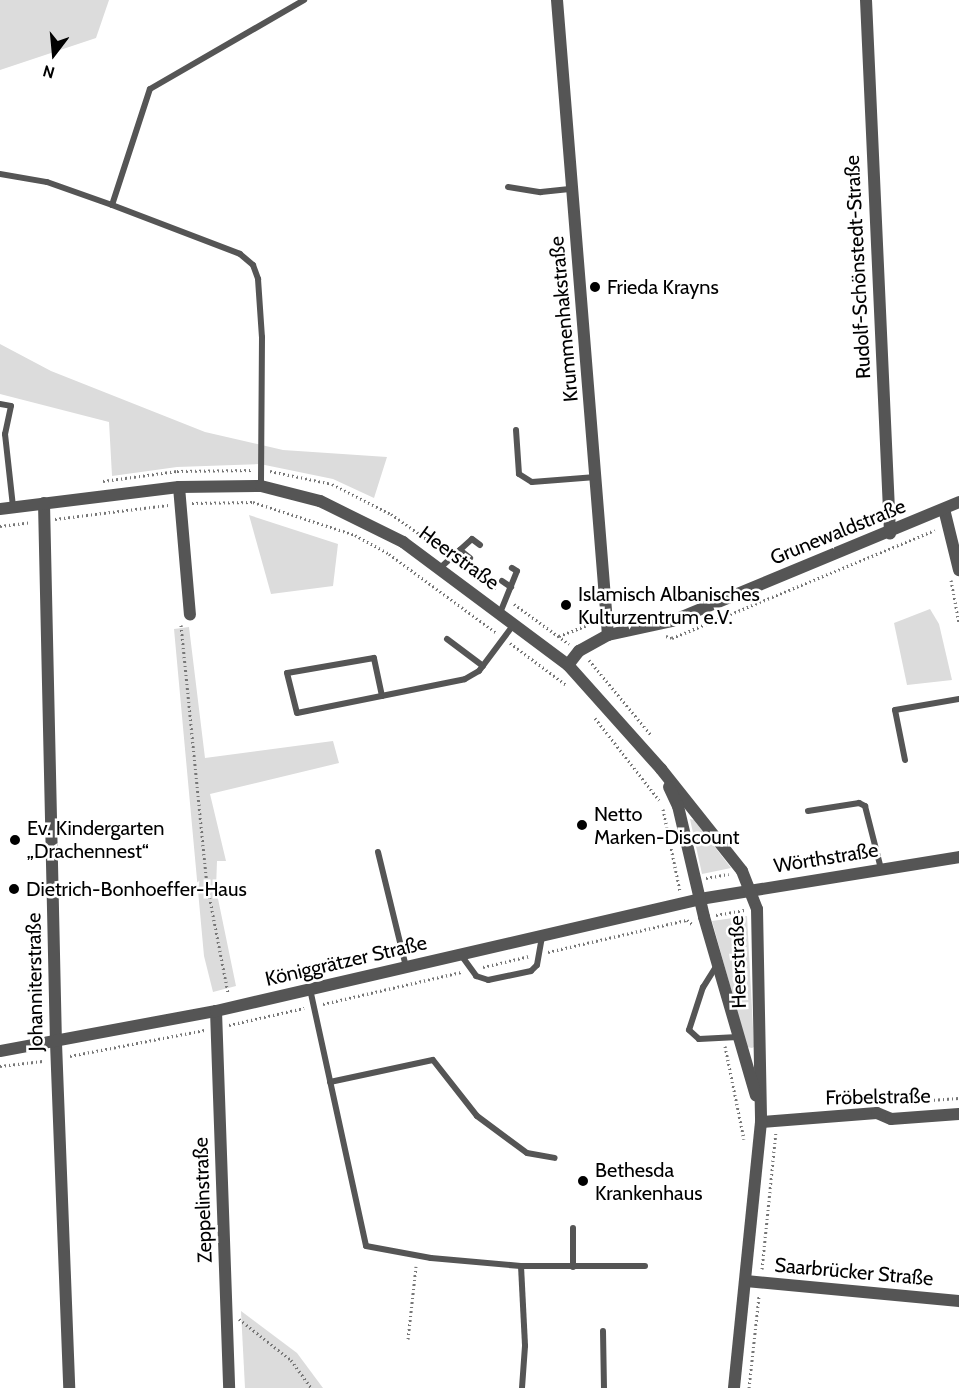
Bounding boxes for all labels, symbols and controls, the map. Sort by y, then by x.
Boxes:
north arrow [24,24,84,84]
text: N [41,61,57,82]
street label: Rudolf-Schönstedt-Straße [840,154,876,380]
street label: Krummenhakstraße [545,235,583,403]
place label: Frieda Krayns [607,275,719,299]
marker: Frieda Krayns [588,280,602,294]
street label: Grunewaldstraße [767,494,909,570]
street label: Heerstraße [414,521,504,595]
place label: Islamisch Albanisches Kulturzentrum e.V. [578,582,760,629]
marker: Islamisch Albanisches Kulturzentrum e.V. [559,598,573,612]
place label: Netto Marken-Discount [594,802,740,849]
place label: Ev. Kindergarten „Drachennest“ [27,816,164,863]
marker: Netto Marken-Discount [575,818,589,832]
marker: Ev. Kindergarten „Drachennest“ [8,833,22,847]
street label: Wörthstraße [772,838,880,878]
place label: Dietrich-Bonhoeffer-Haus [26,877,247,901]
marker: Dietrich-Bonhoeffer-Haus [7,882,21,896]
street label: Johanniterstraße [22,913,48,1051]
street label: Heerstraße [724,915,752,1009]
street label: Königgrätzer Straße [263,931,429,991]
street label: Fröbelstraße [825,1084,931,1110]
street label: Zeppelinstraße [189,1137,217,1263]
place label: Bethesda Krankenhaus [595,1158,702,1205]
marker: Bethesda Krankenhaus [576,1174,590,1188]
street label: Saarbrücker Straße [774,1253,934,1291]

